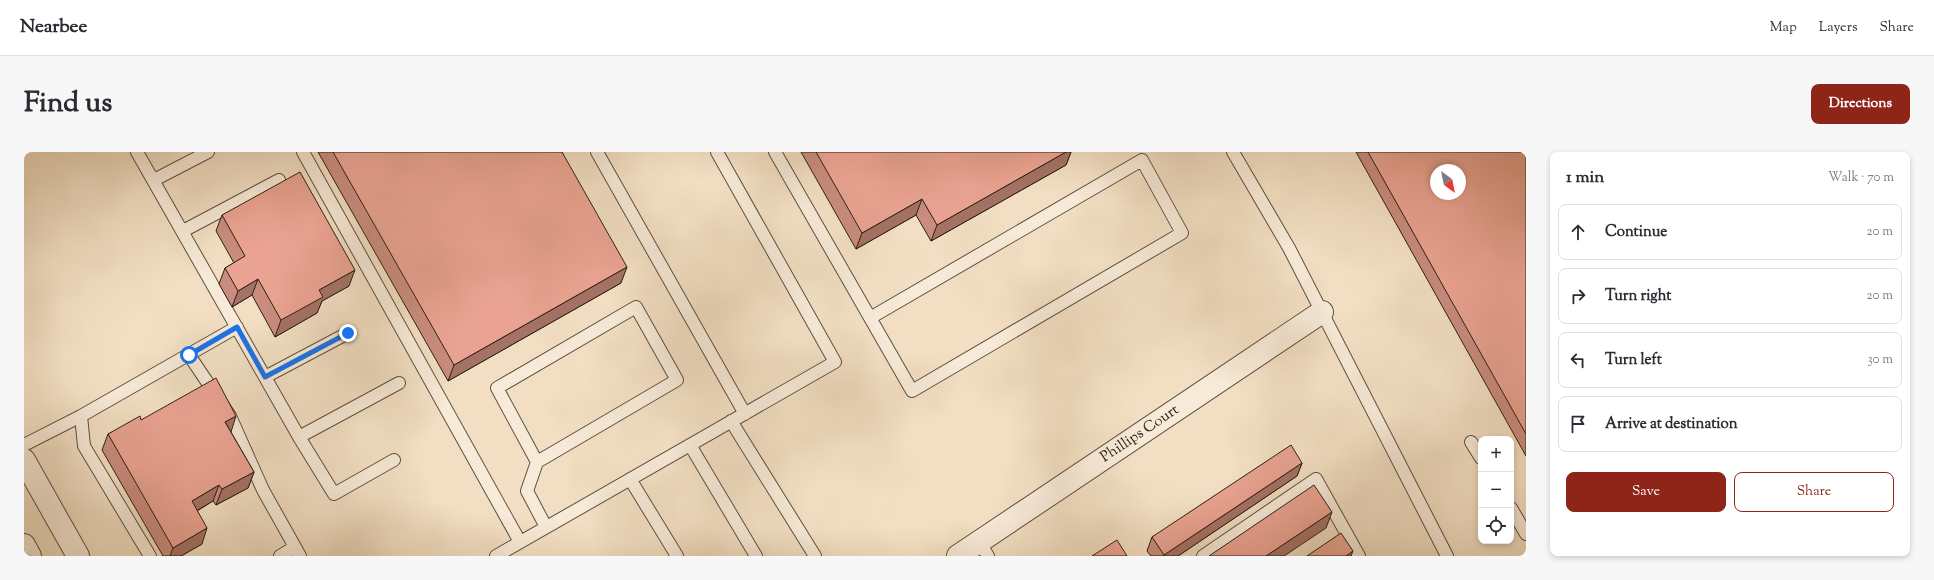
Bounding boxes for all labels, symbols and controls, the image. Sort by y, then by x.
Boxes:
text: Nearbee [20,14,87,41]
text: Map [1770,18,1797,38]
text: Layers [1819,18,1857,38]
text: Share [1879,18,1914,38]
text: Find us [24,84,112,124]
button: Directions [1811,84,1910,124]
north arrow [1430,164,1466,200]
text: 1 min [1566,166,1604,190]
text: Walk · 70 m [1828,169,1894,187]
icon: ahead [1567,221,1589,243]
text: Continue [1605,222,1667,243]
text: 20 m [1867,223,1893,241]
icon: right [1567,285,1589,307]
text: Turn right [1605,286,1671,307]
text: 20 m [1867,287,1893,305]
route end [339,324,357,342]
route start [180,346,198,364]
icon: left [1567,349,1589,371]
text: Turn left [1605,350,1662,371]
text: 30 m [1867,351,1893,369]
street label: Phillips Court [1096,400,1184,468]
icon: arrive [1567,413,1589,435]
text: Arrive at destination [1605,414,1738,435]
map controls [1478,436,1514,544]
button: + [1478,436,1514,472]
button: − [1478,472,1514,508]
button: Save [1566,472,1726,512]
button: Share [1734,472,1894,512]
button: locate [1478,508,1514,544]

